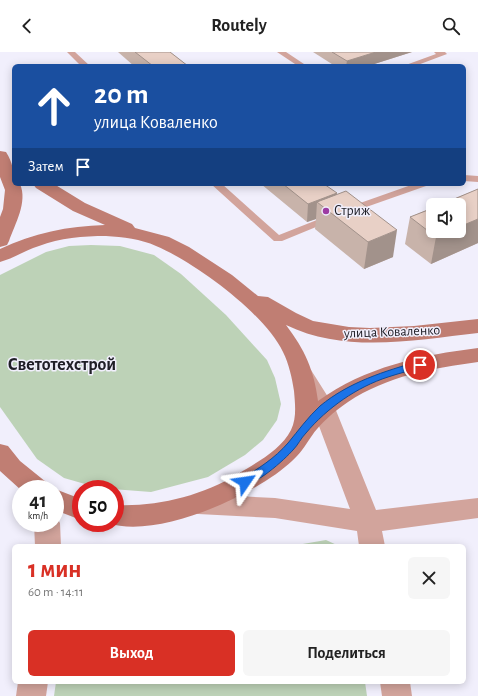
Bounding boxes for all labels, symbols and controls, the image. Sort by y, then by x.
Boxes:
icon: back [16,15,38,37]
icon: search [440,15,462,37]
text: Routely [211,17,267,35]
icon: ahead [28,80,80,132]
text: 20 m [94,81,149,109]
text: улица Коваленко [94,114,218,132]
icon: arrive [72,156,94,178]
text: Затем [28,159,64,174]
map controls [426,198,466,238]
button: sound [426,198,466,238]
place label: Стриж [334,204,370,218]
marker: Стриж [321,206,331,216]
street label: улица Коваленко [343,323,441,341]
pin [403,348,437,382]
icon: arrive [409,354,431,376]
district label: Светотехстрой [8,356,116,374]
position arrow [224,461,266,503]
speed limit sign: 50 [72,480,124,532]
text: 41 [29,491,47,511]
text: km/h [28,511,48,521]
button: close [408,557,450,599]
text: 1 мин [28,558,82,582]
text: 60 m · 14:11 [28,586,83,599]
button: Выход [28,630,235,676]
button: Поделиться [243,630,450,676]

